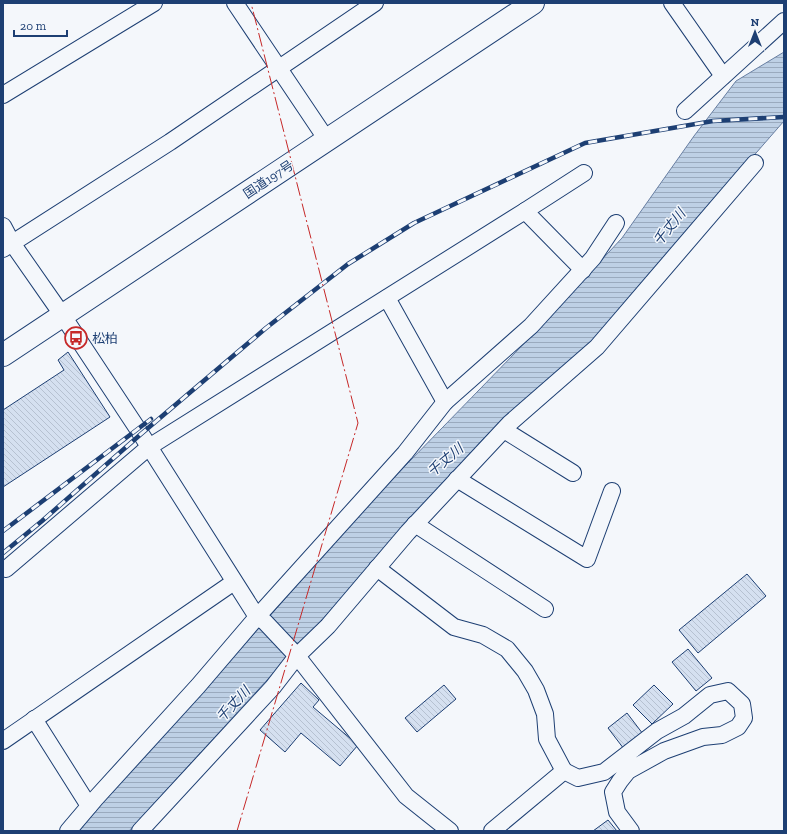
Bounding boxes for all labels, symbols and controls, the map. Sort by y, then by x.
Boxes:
scale bar [14,12,67,38]
north arrow [735,12,775,52]
text: N [751,16,760,29]
text: 20 m [20,19,47,33]
street label: 国道197号 [240,157,296,202]
water label: 千丈川 [650,204,690,249]
bus stop icon: 松柏 [63,325,89,351]
place label: 松柏 [92,331,118,346]
water label: 千丈川 [424,439,468,480]
water label: 千丈川 [213,682,255,725]

